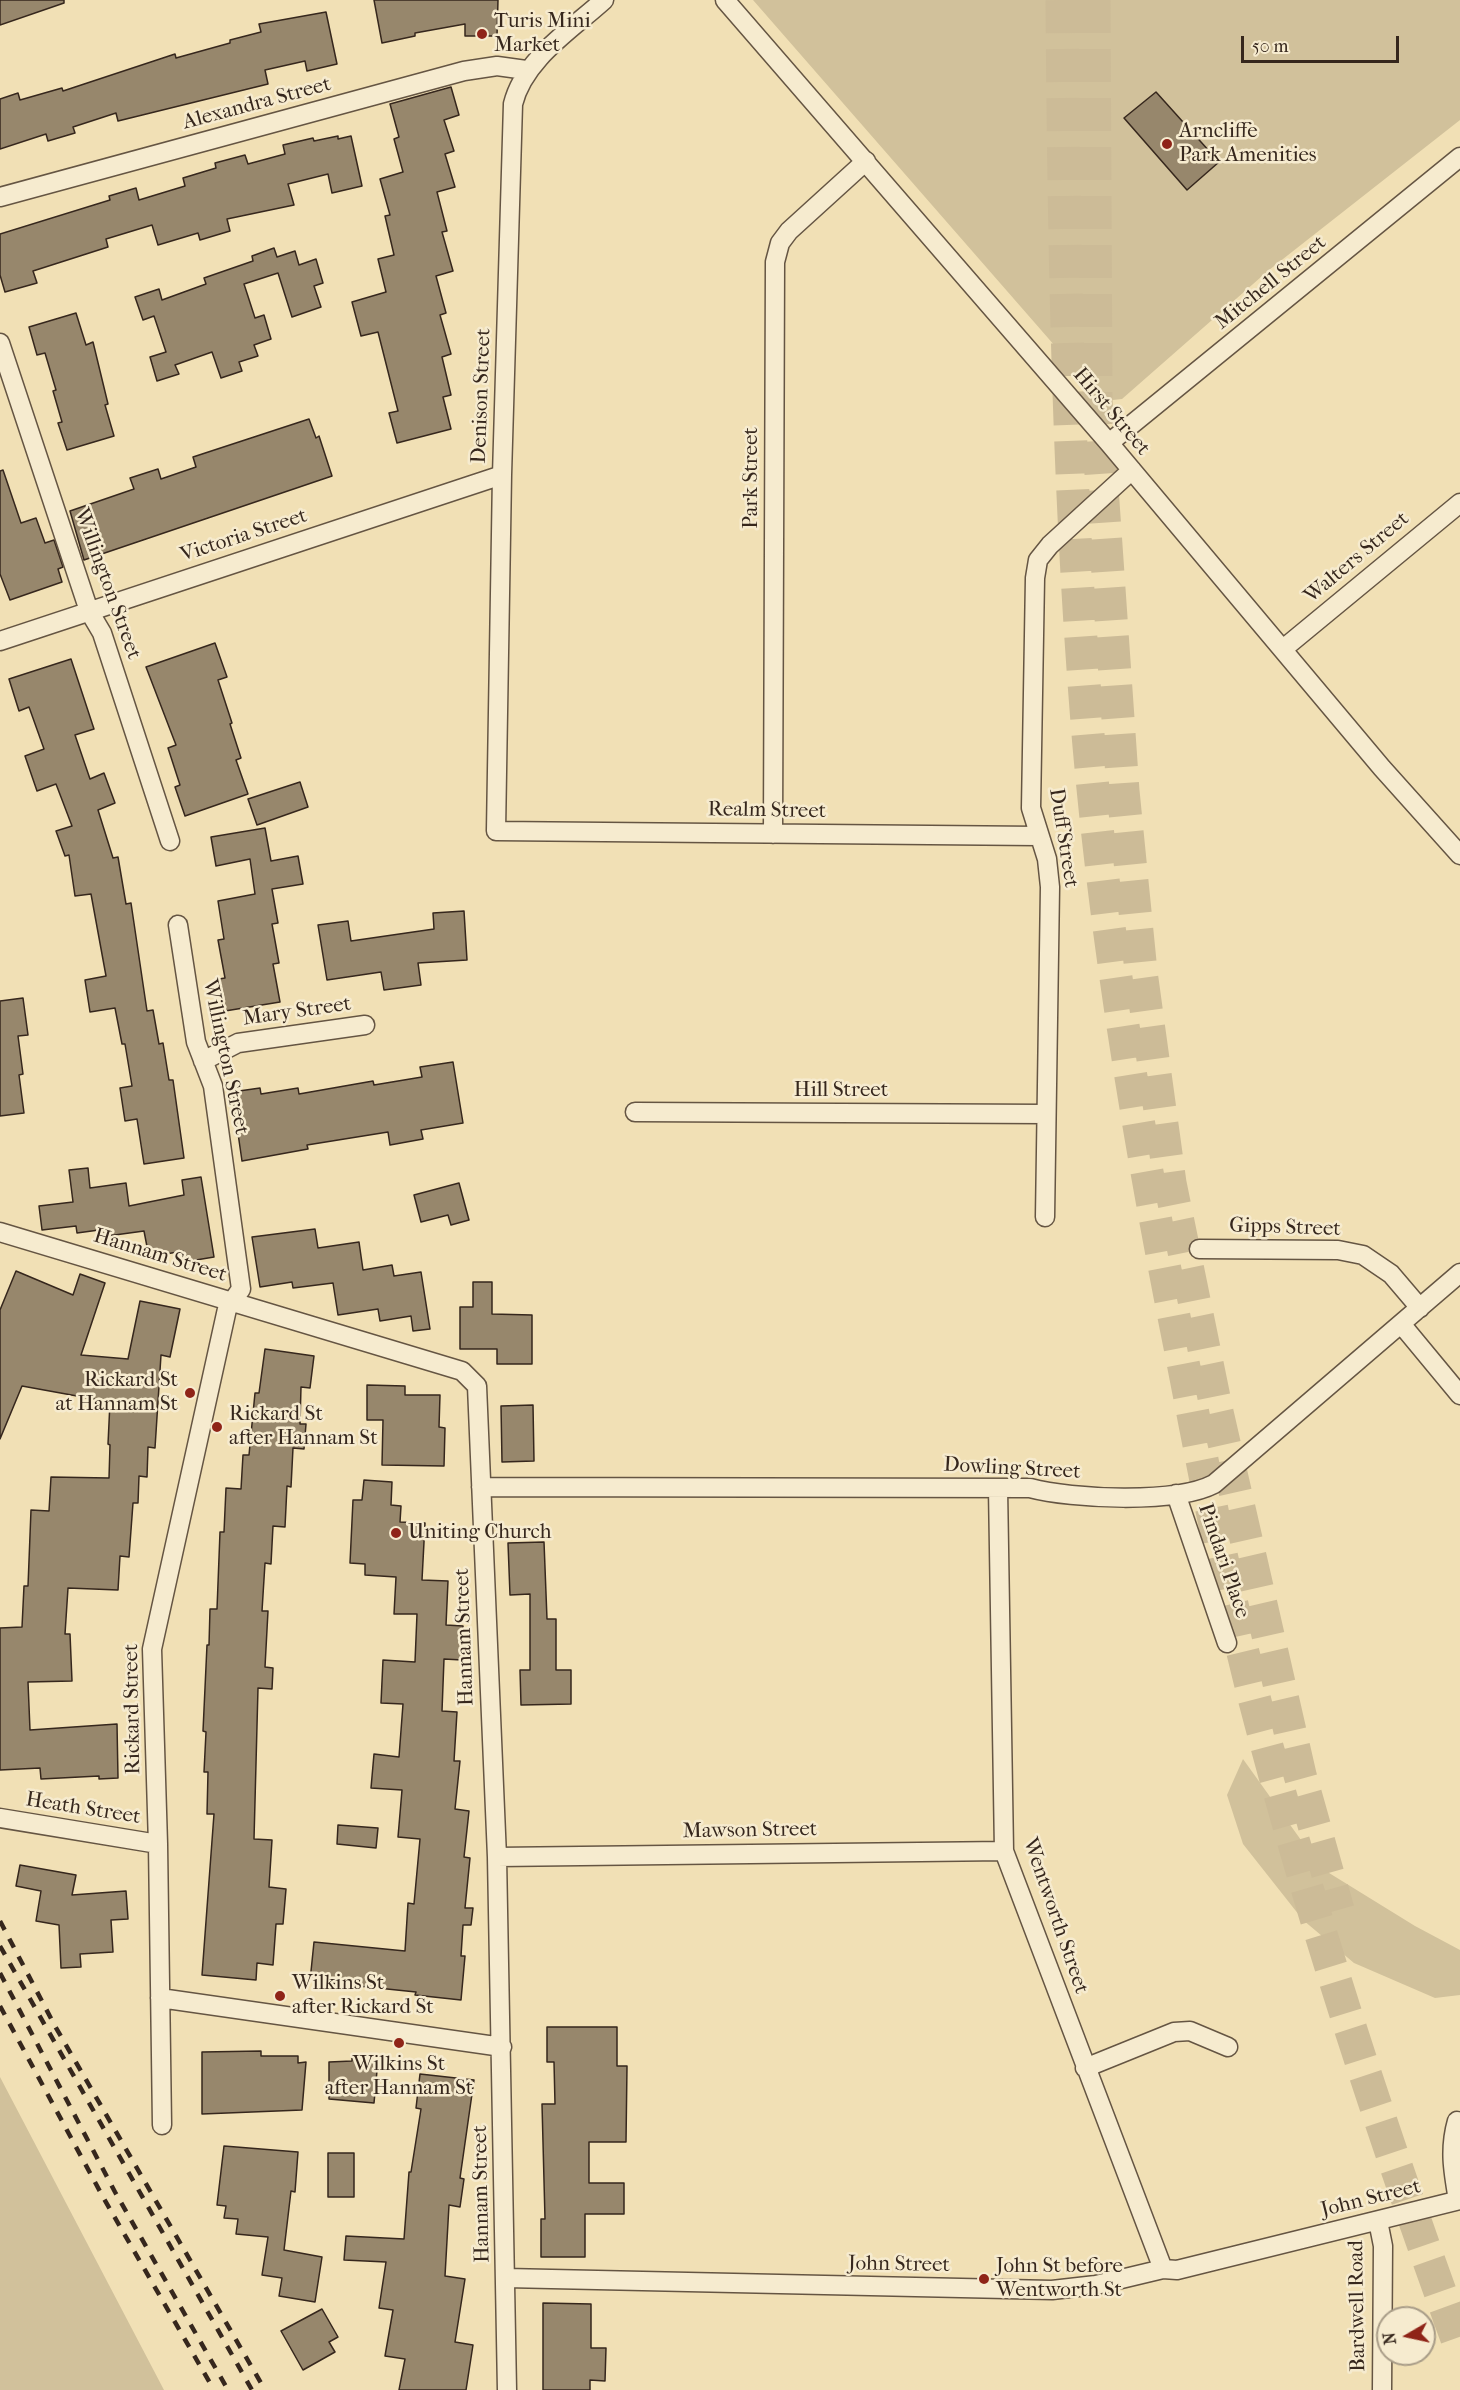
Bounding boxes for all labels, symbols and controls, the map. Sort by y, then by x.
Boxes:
place label: Turis Mini Market [494,9,591,59]
scale bar [1244,24,1402,62]
marker: Turis Mini Market [475,27,489,41]
text: 50 m [1252,36,1288,57]
street label: Alexandra Street [180,72,334,136]
place label: Arncliffe Park Amenities [1179,119,1317,169]
marker: Arncliffe Park Amenities [1160,137,1174,151]
street label: Mitchell Street [1210,231,1332,335]
street label: Denison Street [467,328,497,464]
street label: Hirst Street [1067,363,1155,461]
street label: Park Street [739,427,765,529]
street label: Victoria Street [177,504,311,568]
street label: Willington Street [68,505,146,663]
street label: Walters Street [1299,507,1415,609]
street label: Duff Street [1043,787,1083,889]
street label: Realm Street [708,797,826,825]
street label: Willington Street [196,977,254,1137]
street label: Mary Street [241,992,353,1032]
street label: Hill Street [794,1078,888,1104]
street label: Gipps Street [1229,1213,1341,1243]
street label: Hannam Street [90,1224,230,1288]
place label: Rickard St at Hannam St [56,1368,178,1418]
marker: Rickard St at Hannam St [183,1386,197,1400]
place label: Rickard St after Hannam St [229,1402,378,1452]
marker: Rickard St after Hannam St [210,1420,224,1434]
street label: Dowling Street [943,1453,1081,1485]
street label: Pindari Place [1192,1500,1254,1622]
place label: Uniting Church [408,1520,552,1546]
marker: Uniting Church [389,1526,403,1540]
street label: Hannam Street [450,1568,480,1706]
street label: Rickard Street [119,1643,147,1775]
street label: Heath Street [24,1788,142,1830]
street label: Mawson Street [683,1817,817,1845]
street label: Wentworth Street [1017,1835,1093,1997]
place label: Wilkins St after Rickard St [292,1971,434,2021]
marker: Wilkins St after Rickard St [273,1989,287,2003]
marker: Wilkins St after Hannam St [392,2036,406,2050]
place label: Wilkins St after Hannam St [325,2052,473,2102]
street label: Hannam Street [468,2125,496,2263]
street label: John Street [1319,2174,1423,2224]
street label: Bardwell Road [1344,2240,1372,2372]
street label: John Street [848,2252,950,2278]
place label: John St before Wentworth St [996,2254,1123,2304]
marker: John St before Wentworth St [977,2272,991,2286]
north arrow [1376,2306,1436,2366]
text: N [1379,2331,1400,2346]

